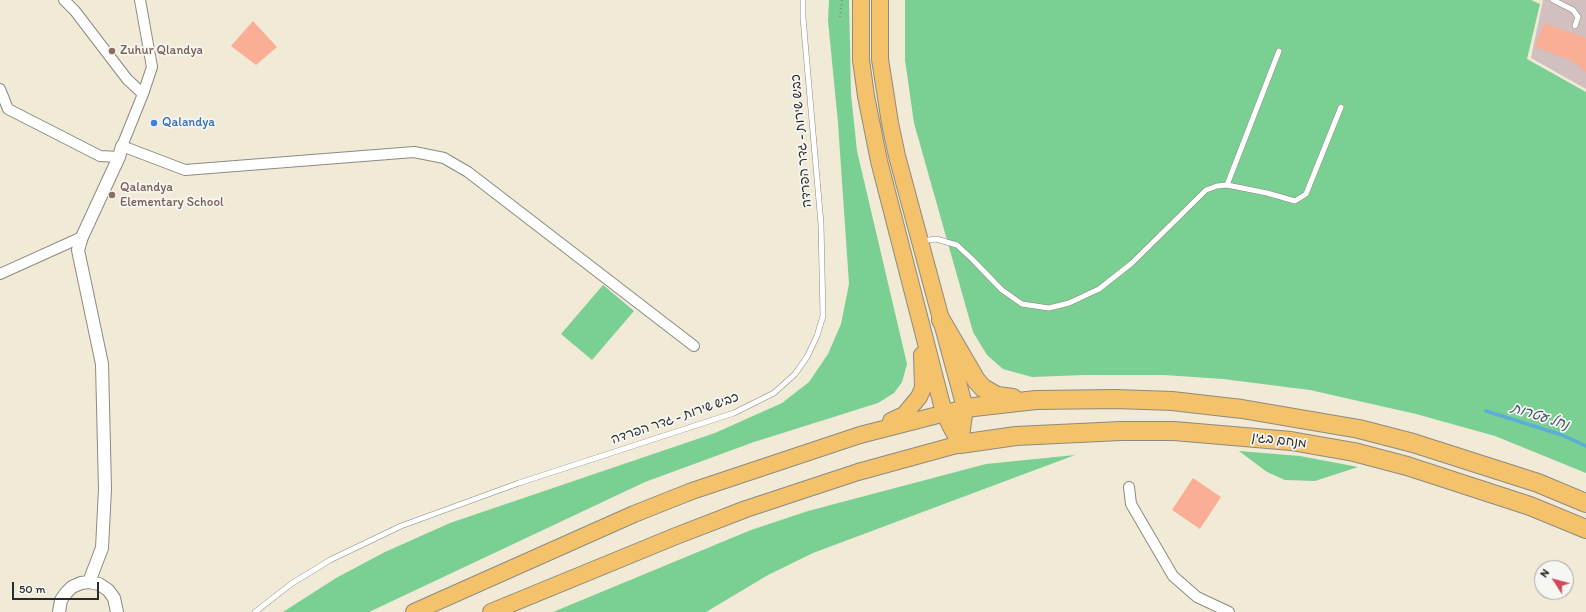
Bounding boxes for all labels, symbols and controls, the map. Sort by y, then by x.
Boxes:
place label: Zuhur Qlandya [120,43,203,59]
marker: Zuhur Qlandya [107,46,117,56]
street label: כביש שירות - גדר הפרדה [788,74,816,208]
place label: Qalandya [162,115,215,131]
marker: Qalandya [149,118,159,128]
place label: Qalandya Elementary School [120,180,224,211]
marker: Qalandya Elementary School [107,190,117,200]
street label: כביש שירות - גדר הפרדה [609,390,741,448]
water label: נחל עטרות [1509,400,1571,434]
street label: מנחם בגין [1251,430,1307,452]
north arrow [1534,560,1574,600]
text: N [1537,566,1552,580]
scale bar [14,574,101,600]
text: 50 m [19,582,45,596]

